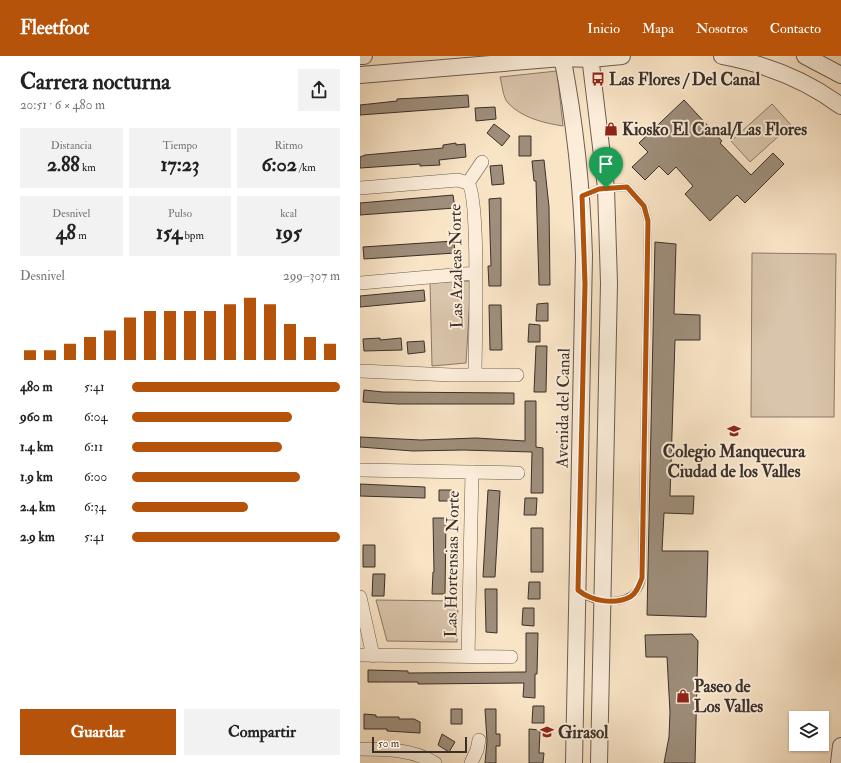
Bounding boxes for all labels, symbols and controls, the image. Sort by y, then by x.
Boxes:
text: Fleetfoot [20,16,89,40]
text: Inicio [587,20,620,37]
text: Mapa [642,20,674,37]
text: Nosotros [696,20,748,37]
text: Contacto [770,20,821,37]
text: Carrera nocturna [20,68,170,96]
button: share [298,69,340,111]
place label: Las Flores / Del Canal [609,69,761,90]
bus stop icon: Las Flores / Del Canal [590,71,606,87]
text: 20:51 · 6 × 480 m [20,97,105,113]
place label: Kiosko El Canal/Las Flores [622,119,807,140]
shop icon: Kiosko El Canal/Las Flores [603,121,619,137]
text: Distancia [51,139,92,152]
text: Tiempo [163,139,197,152]
text: Ritmo [275,139,303,152]
pin [589,147,623,188]
text: 2.88 [47,152,80,177]
text: 17:23 [160,152,200,177]
text: 6:02 [261,152,297,177]
icon: arrive [595,153,617,175]
text: km [80,161,96,174]
text: /km [297,161,316,174]
street label: Las Azaleas Norte [444,204,468,328]
text: Desnivel [52,207,90,220]
text: Pulso [168,207,192,220]
text: kcal [280,207,297,220]
text: 48 [56,220,76,245]
text: 154 [156,220,182,245]
text: 195 [276,220,302,245]
text: m [76,229,87,242]
text: bpm [182,229,204,242]
text: Desnivel [20,268,65,284]
text: 299–307 m [283,268,340,284]
street label: Avenida del Canal [551,347,575,469]
text: 480 m [20,379,53,395]
text: 5:41 [84,379,105,395]
text: 960 m [20,409,53,425]
text: 6:04 [84,409,107,425]
school or university icon: Colegio Manquecura Ciudad de los Valles [726,423,742,439]
text: 1.4 km [20,439,53,455]
text: 6:11 [84,439,103,455]
place label: Colegio Manquecura Ciudad de los Valles [663,441,806,482]
text: 1.9 km [20,469,53,485]
text: 6:00 [84,469,107,485]
street label: Las Hortensias Norte [440,490,464,638]
text: 2.4 km [20,499,55,515]
text: 6:34 [84,499,106,515]
text: 2.9 km [20,529,55,545]
text: 5:41 [84,529,105,545]
place label: Paseo de Los Valles [694,676,763,717]
shop icon: Paseo de Los Valles [675,688,691,704]
button: Guardar [20,709,176,755]
button: Compartir [184,709,340,755]
map controls [789,711,829,751]
button: layers [789,711,829,751]
place label: Girasol [558,722,609,743]
school or university icon: Girasol [539,724,555,740]
scale bar [372,735,467,754]
text: 50 m [378,737,399,750]

